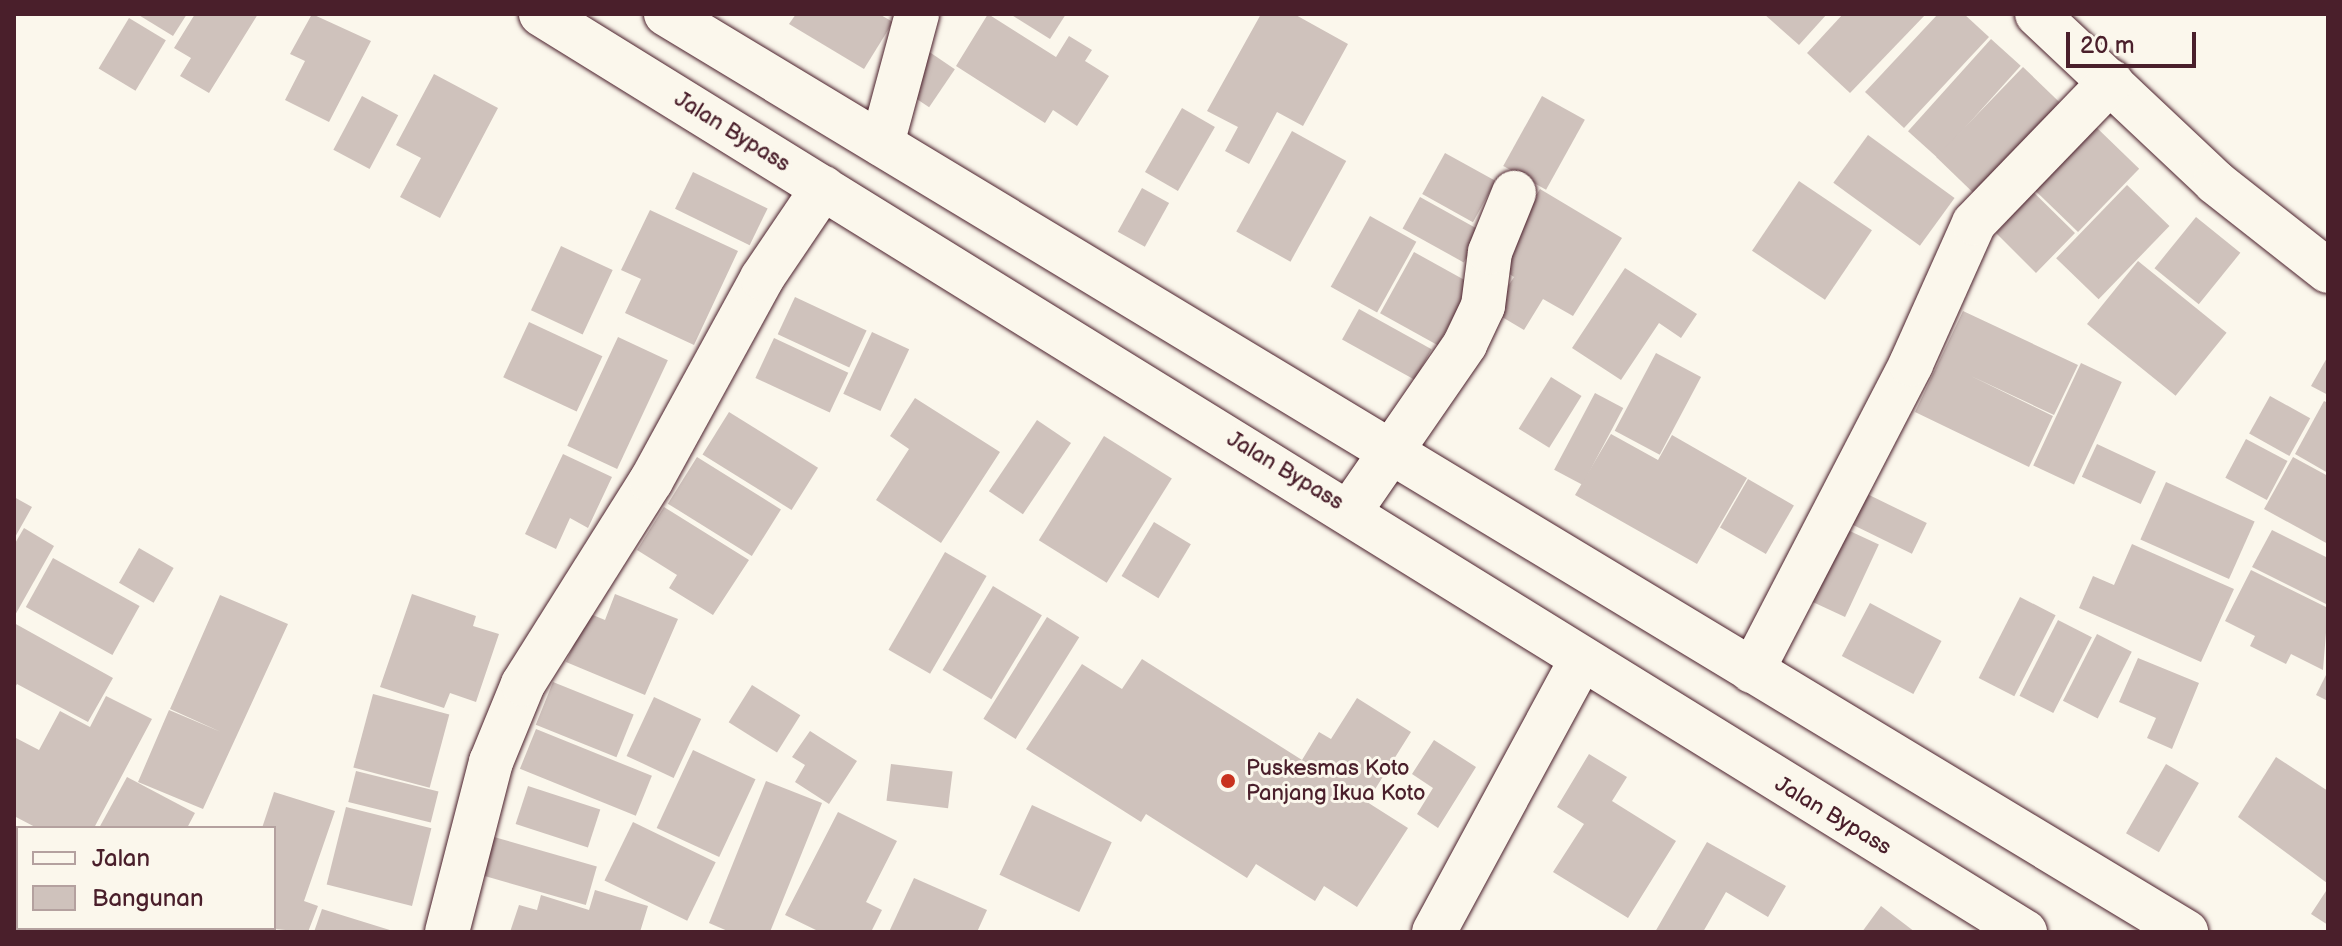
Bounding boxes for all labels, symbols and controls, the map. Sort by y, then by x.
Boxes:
scale bar [2070,16,2200,66]
text: 20 m [2080,31,2135,60]
street label: Jalan Bypass [669,86,795,178]
street label: Jalan Bypass [1222,426,1348,516]
place label: Puskesmas Koto Panjang Ikua Koto [1246,755,1425,806]
marker: Puskesmas Koto Panjang Ikua Koto [1217,770,1239,792]
street label: Jalan Bypass [1770,771,1896,861]
legend [16,826,276,930]
text: Jalan [92,844,150,873]
text: Bangunan [92,884,203,913]

